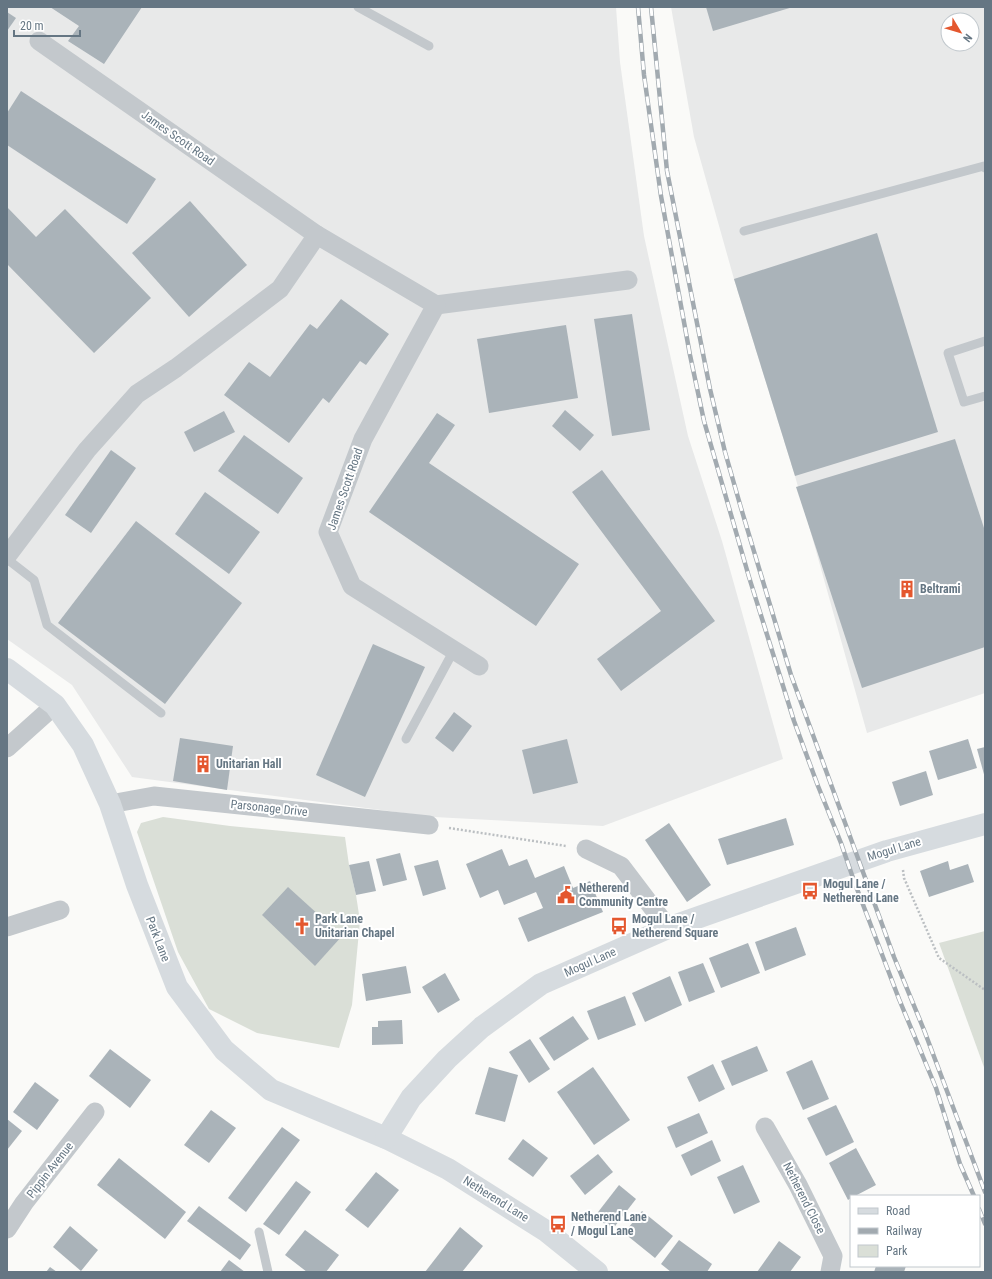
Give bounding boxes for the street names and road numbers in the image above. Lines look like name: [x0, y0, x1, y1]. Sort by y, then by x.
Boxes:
street label: James Scott Road: [139, 108, 217, 168]
street label: James Scott Road: [324, 446, 366, 532]
street label: Parsonage Drive: [230, 797, 309, 819]
street label: Mogul Lane: [866, 834, 923, 864]
street label: Park Lane: [143, 915, 173, 964]
street label: Mogul Lane: [562, 944, 618, 980]
street label: Pippin Avenue: [24, 1139, 76, 1201]
street label: Netherend Close: [780, 1160, 828, 1236]
street label: Netherend Lane: [461, 1173, 532, 1225]

